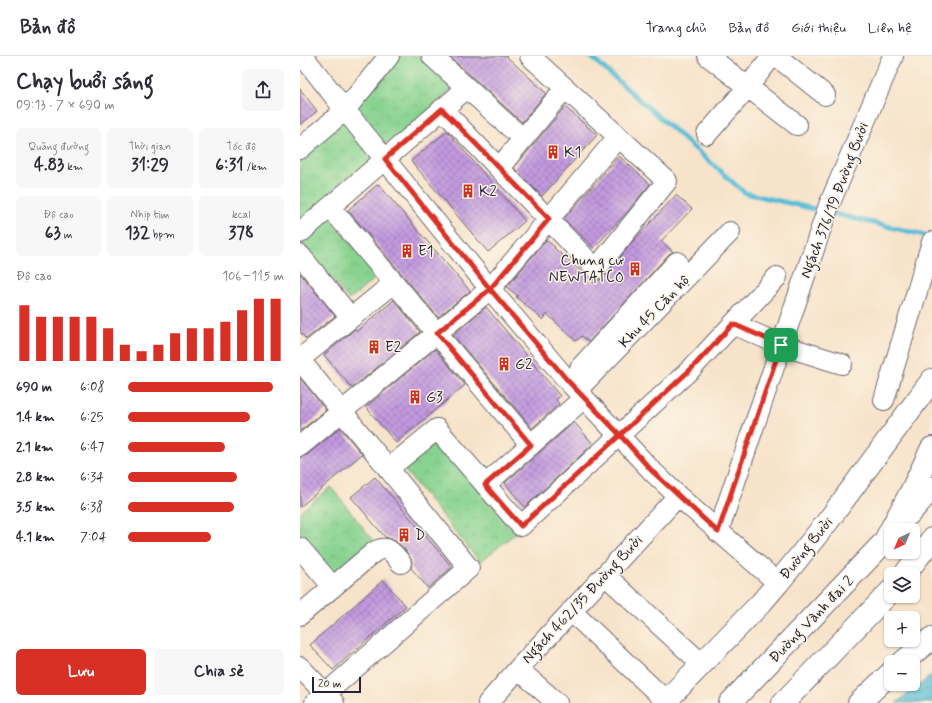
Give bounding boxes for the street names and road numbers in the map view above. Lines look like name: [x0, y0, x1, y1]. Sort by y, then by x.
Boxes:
street label: Ngách 376/19 Đường Bưởi: [796, 120, 875, 282]
street label: Khu 45 Căn hộ: [615, 271, 695, 353]
street label: Đường Bưởi: [775, 513, 839, 585]
street label: Ngách 462/35 Đường Bưởi: [518, 531, 648, 669]
street label: Đường Vành đai 2: [765, 572, 859, 668]

